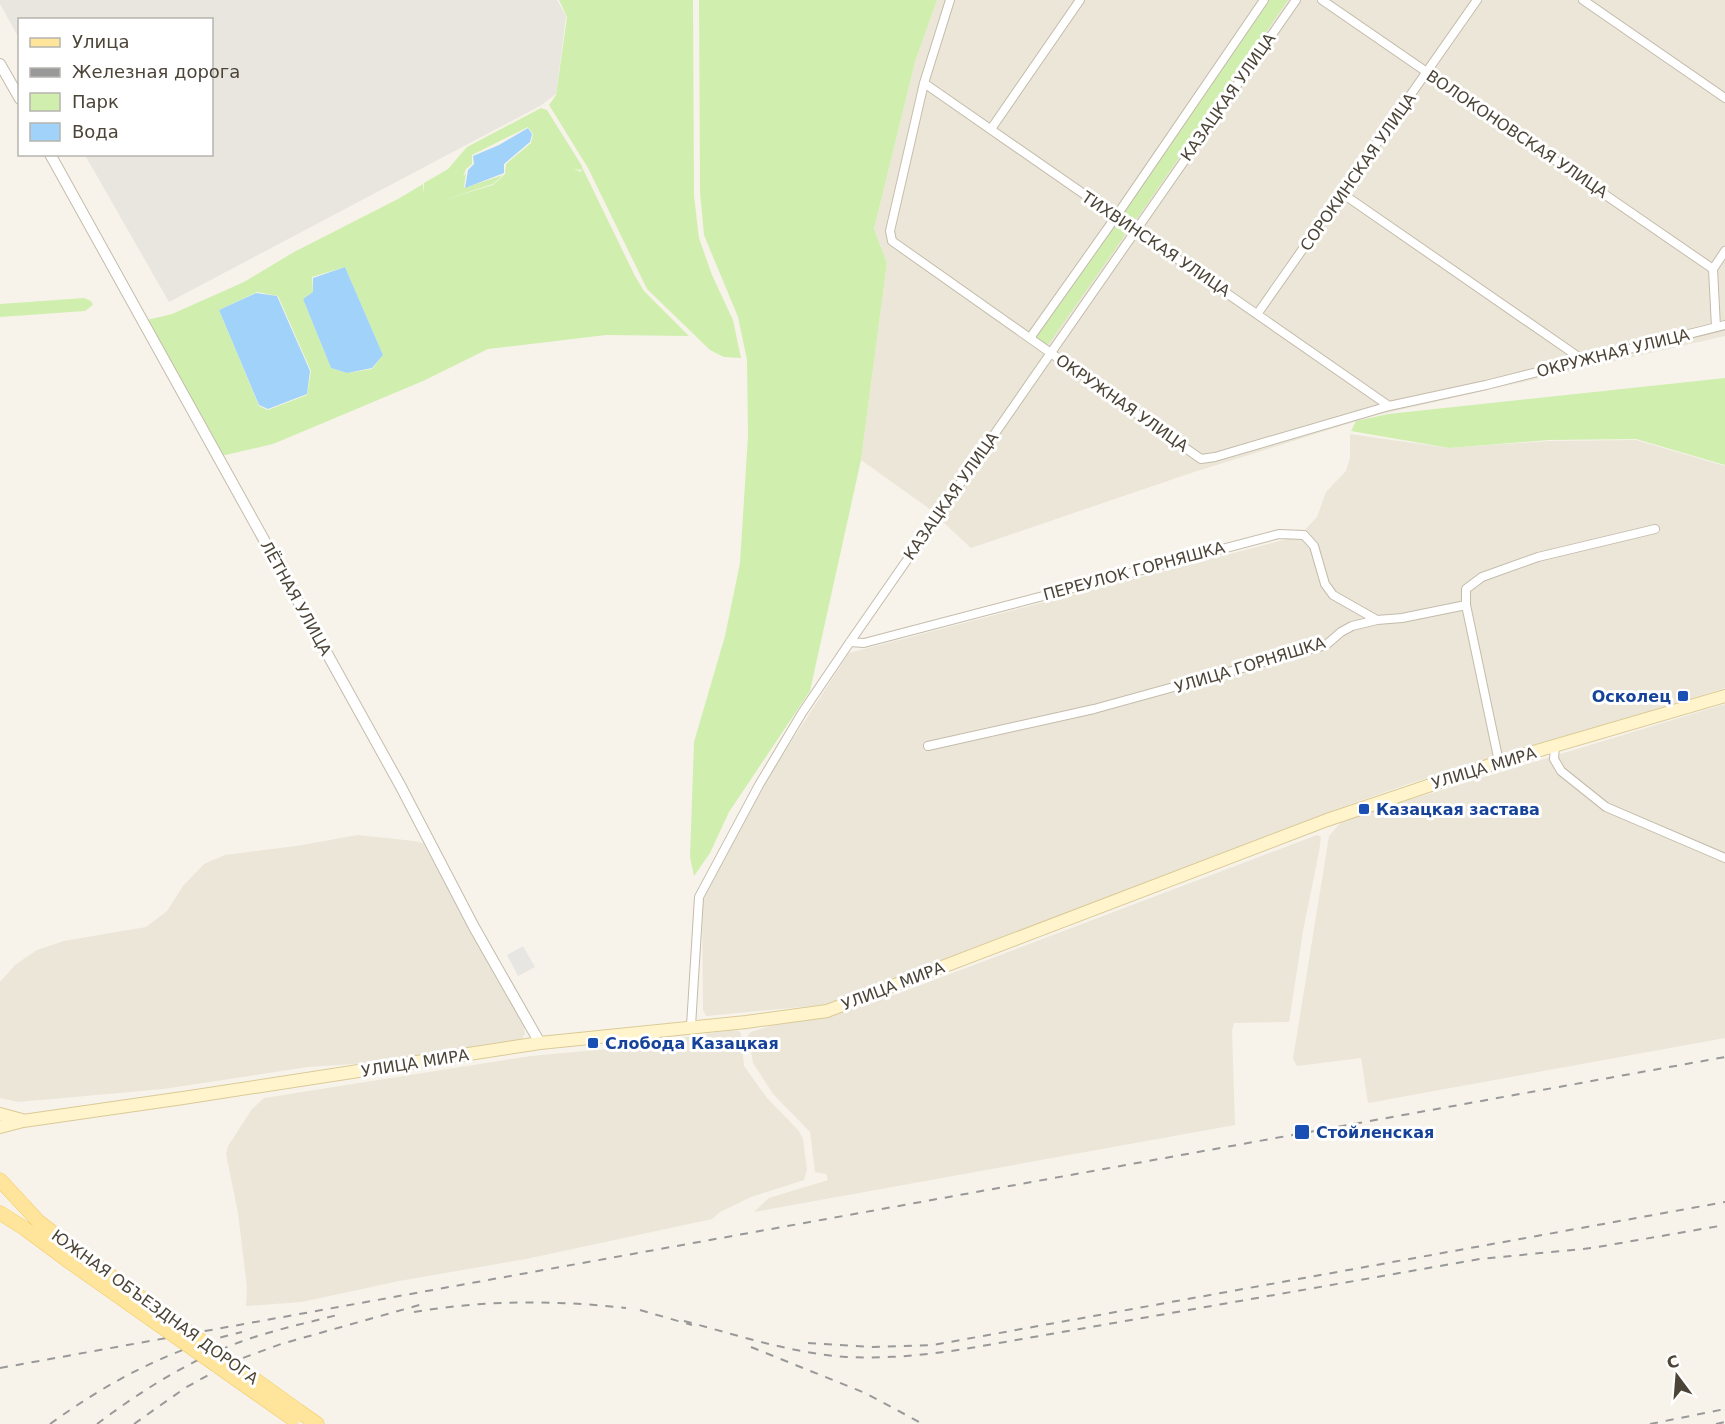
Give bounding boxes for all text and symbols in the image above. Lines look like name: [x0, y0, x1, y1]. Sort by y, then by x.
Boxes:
legend: [18, 18, 213, 156]
street label: КАЗАЦКАЯ УЛИЦА: [1177, 29, 1279, 165]
text: Улица: [72, 31, 129, 52]
text: Железная дорога: [72, 61, 240, 82]
street label: ВОЛОКОНОВСКАЯ УЛИЦА: [1423, 66, 1611, 202]
street label: СОРОКИНСКАЯ УЛИЦА: [1296, 89, 1420, 255]
text: Парк: [72, 91, 119, 112]
text: Вода: [72, 121, 119, 142]
street label: ТИХВИНСКАЯ УЛИЦА: [1078, 187, 1234, 301]
street label: ОКРУЖНАЯ УЛИЦА: [1535, 325, 1691, 381]
street label: ОКРУЖНАЯ УЛИЦА: [1052, 350, 1192, 456]
street label: КАЗАЦКАЯ УЛИЦА: [900, 428, 1002, 564]
street label: ЛЁТНАЯ УЛИЦА: [257, 537, 335, 659]
street label: ПЕРЕУЛОК ГОРНЯШКА: [1041, 538, 1227, 604]
street label: УЛИЦА ГОРНЯШКА: [1172, 633, 1328, 697]
place label: Осколец: [1592, 687, 1671, 706]
marker: Осколец: [1676, 689, 1690, 703]
street label: УЛИЦА МИРА: [1429, 743, 1539, 793]
place label: Казацкая застава: [1376, 800, 1540, 819]
marker: Казацкая застава: [1357, 802, 1371, 816]
street label: УЛИЦА МИРА: [839, 958, 947, 1014]
place label: Слобода Казацкая: [605, 1034, 779, 1053]
marker: Слобода Казацкая: [586, 1036, 600, 1050]
street label: УЛИЦА МИРА: [360, 1045, 470, 1081]
marker: Стойленская: [1293, 1123, 1311, 1141]
place label: Стойленская: [1316, 1123, 1434, 1142]
street label: ЮЖНАЯ ОБЪЕЗДНАЯ ДОРОГА: [48, 1226, 262, 1388]
north arrow: [1647, 1346, 1707, 1406]
text: С: [1665, 1351, 1681, 1373]

